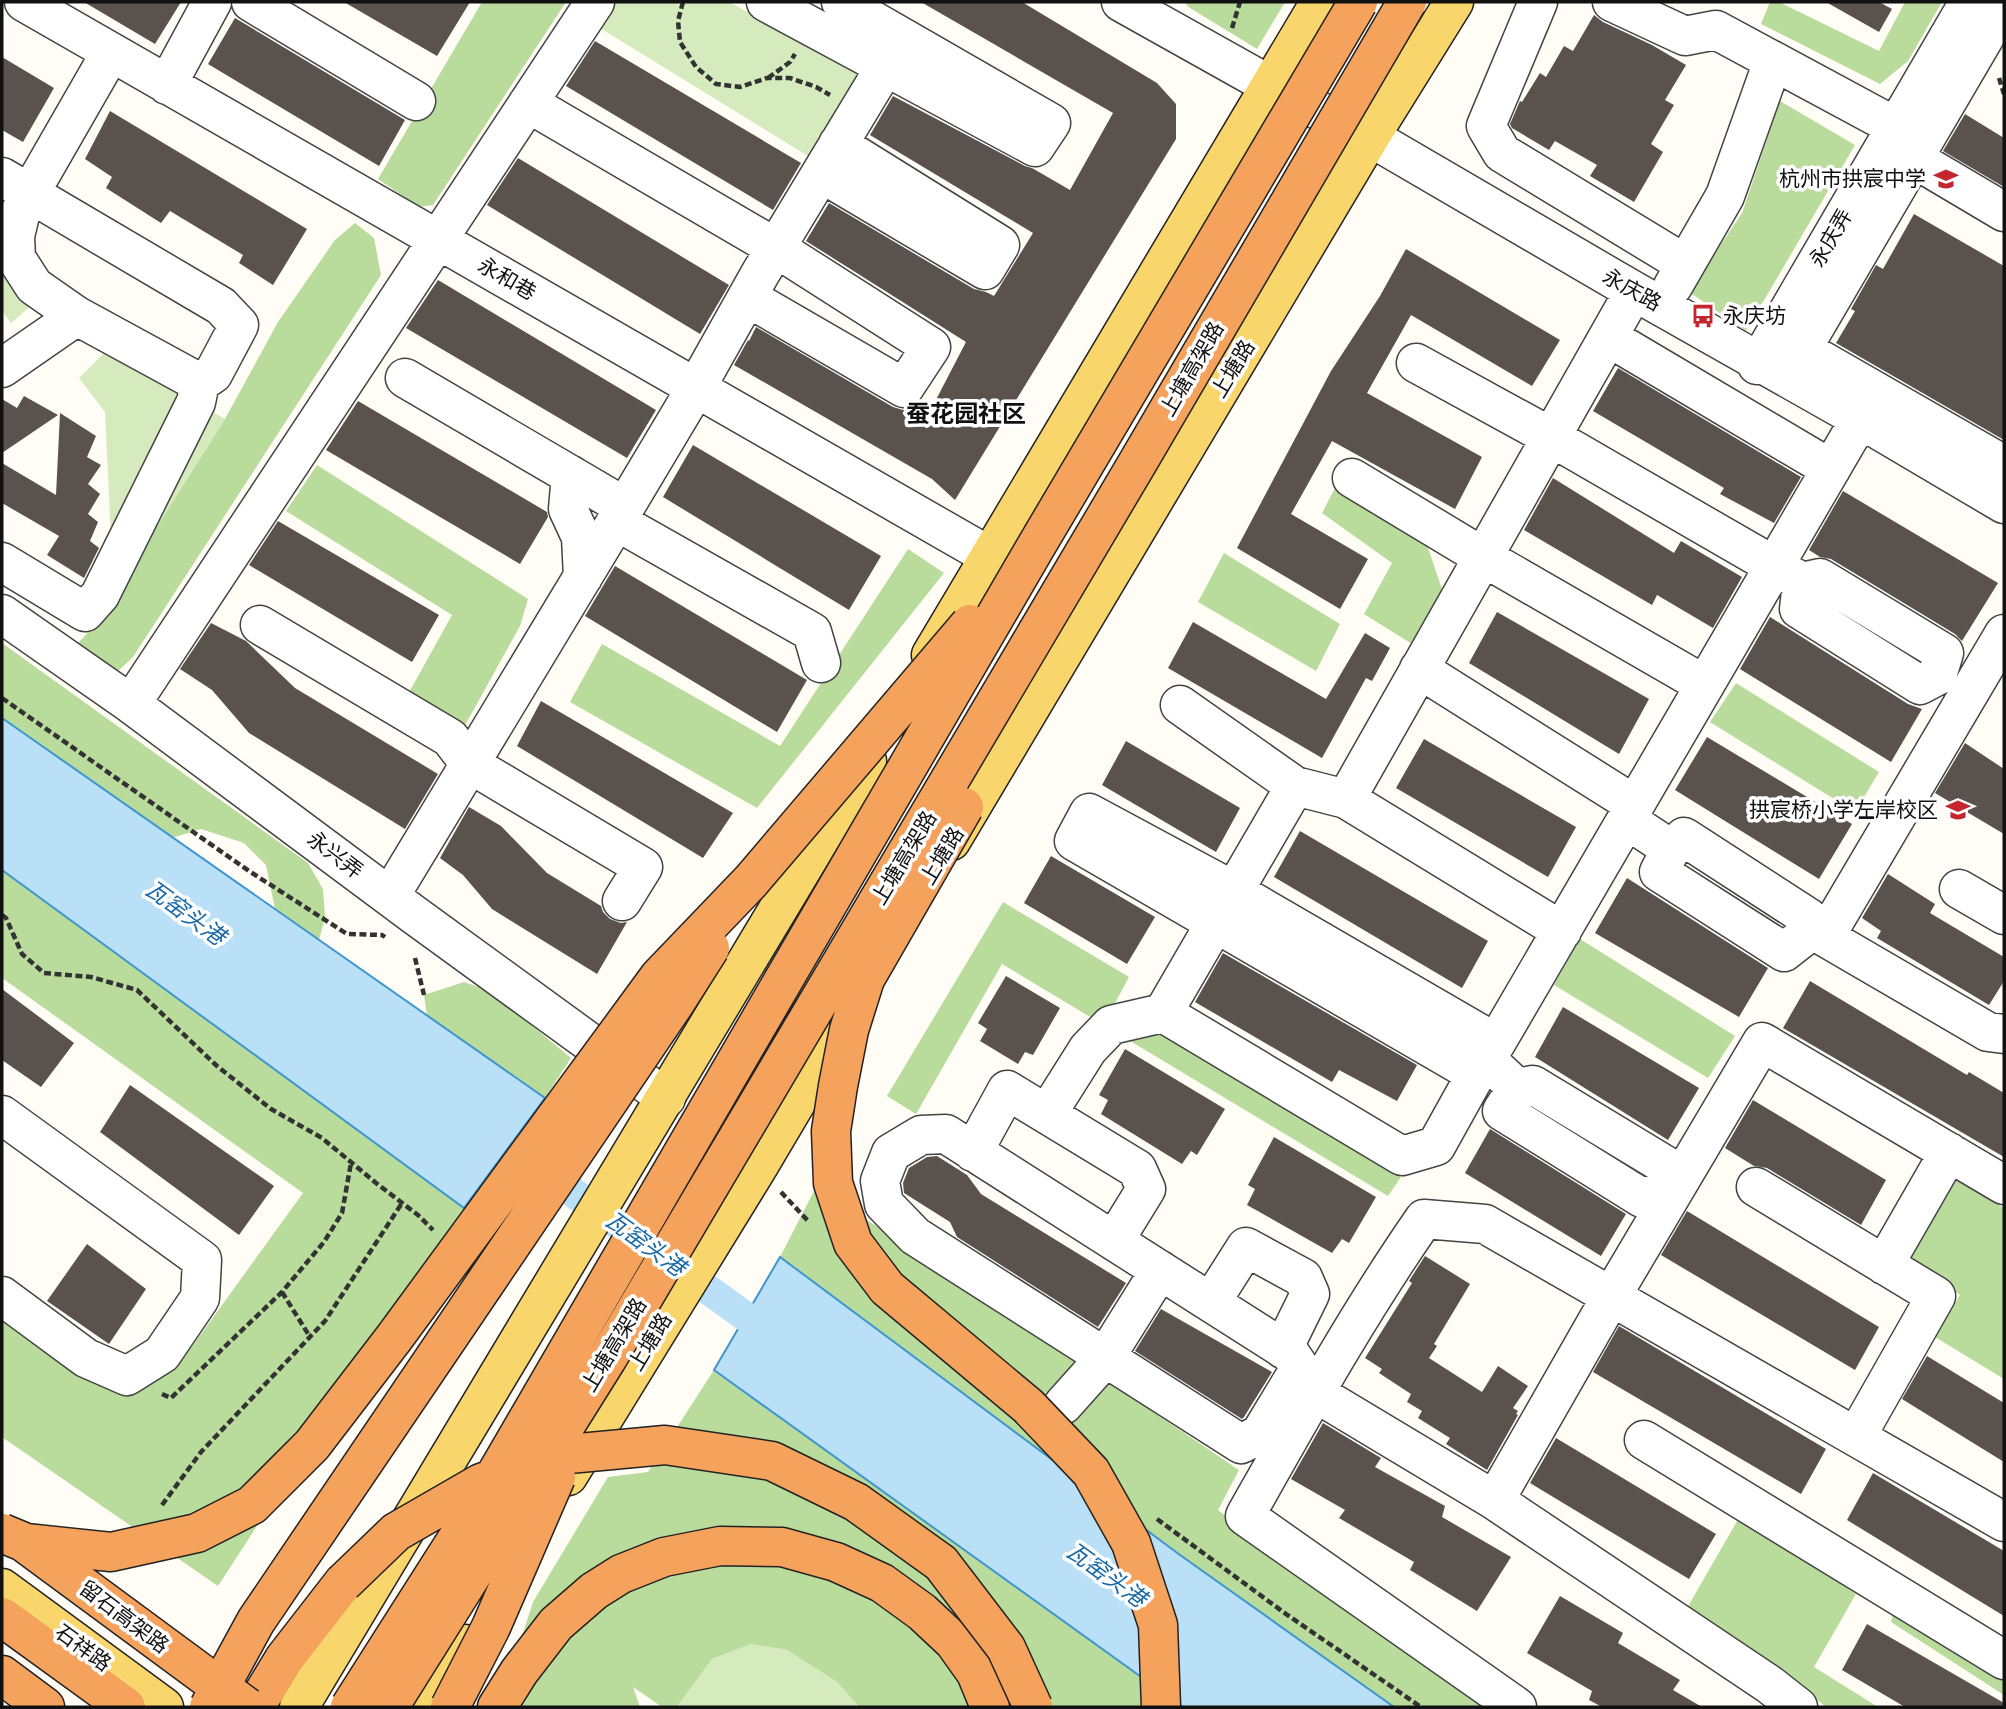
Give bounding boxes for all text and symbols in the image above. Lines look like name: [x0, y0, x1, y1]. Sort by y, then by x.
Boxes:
school or university icon: 杭州市拱宸中学: [1932, 165, 1960, 193]
place label: 杭州市拱宸中学: [1779, 167, 1926, 191]
street label: 永庆弄: [1805, 205, 1857, 271]
street label: 永和巷: [474, 253, 540, 305]
street label: 永庆路: [1599, 264, 1665, 316]
bus stop icon: 永庆坊: [1689, 302, 1717, 330]
place label: 永庆坊: [1723, 304, 1786, 328]
street label: 上塘高架路: [1155, 318, 1229, 420]
street label: 上塘路: [1206, 336, 1260, 402]
district label: 蚕花园社区: [906, 400, 1026, 428]
school or university icon: 拱宸桥小学左岸校区: [1944, 796, 1972, 824]
place label: 拱宸桥小学左岸校区: [1749, 798, 1938, 822]
street label: 上塘高架路: [867, 807, 941, 909]
street label: 上塘路: [915, 823, 969, 889]
street label: 永兴弄: [303, 826, 367, 884]
water label: 瓦窑头港: [140, 875, 233, 953]
water label: 瓦窑头港: [600, 1206, 693, 1284]
street label: 上塘高架路: [577, 1294, 651, 1396]
street label: 上塘路: [623, 1309, 677, 1375]
water label: 瓦窑头港: [1061, 1537, 1154, 1615]
street label: 留石高架路: [75, 1576, 173, 1658]
street label: 石祥路: [50, 1620, 116, 1676]

